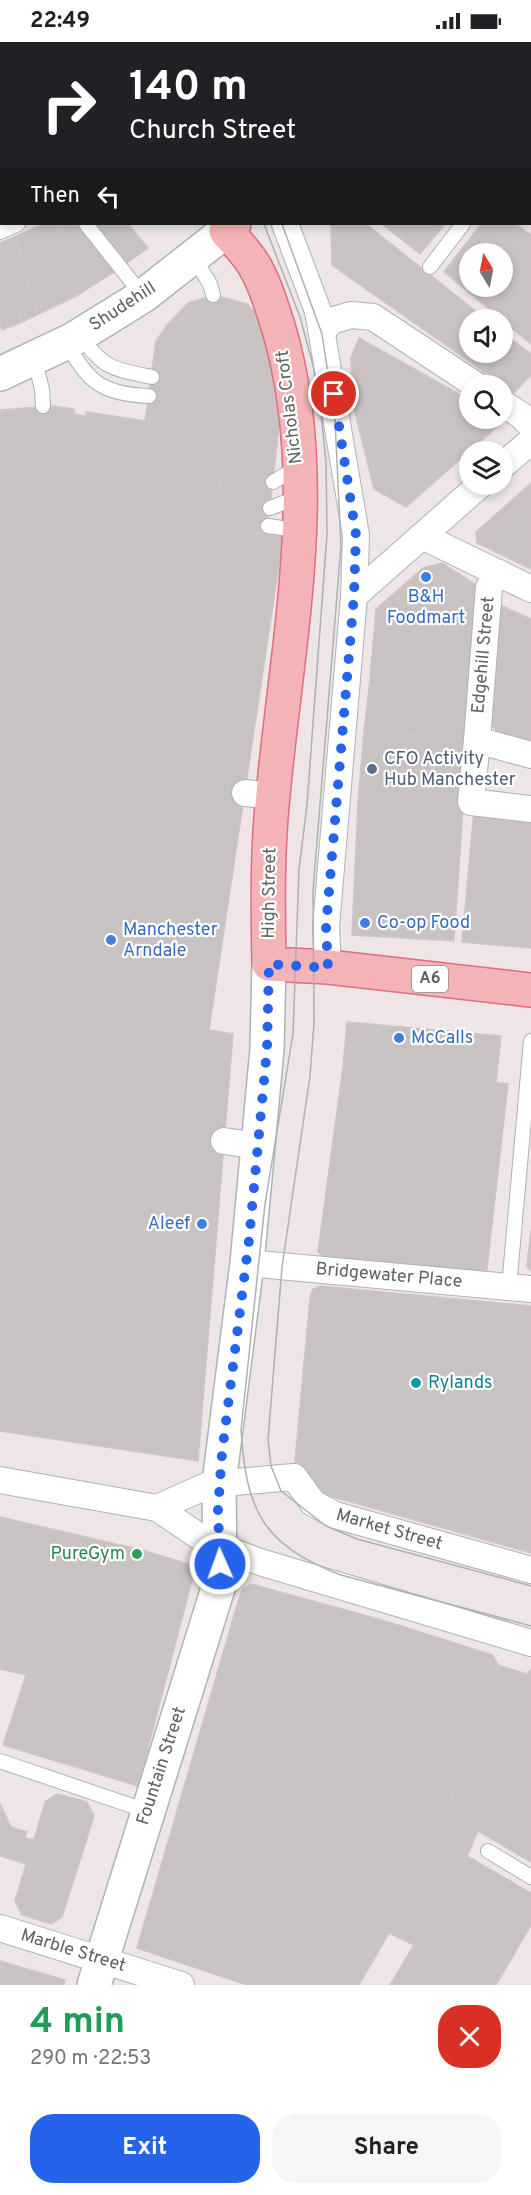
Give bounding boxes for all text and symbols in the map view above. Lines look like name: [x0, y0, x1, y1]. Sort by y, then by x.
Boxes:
text: 22:49: [30, 8, 90, 35]
text: 140 m: [129, 62, 248, 115]
icon: right: [30, 66, 108, 144]
text: Church Street: [129, 114, 296, 148]
icon: left: [92, 180, 125, 213]
text: Then: [30, 183, 80, 210]
north arrow: [459, 243, 513, 297]
map controls: [459, 243, 513, 495]
street label: Shudehill: [85, 277, 161, 337]
button: sound: [459, 309, 513, 363]
street label: Nicholas Croft: [272, 349, 308, 465]
pin: [308, 368, 359, 419]
button: search: [459, 375, 513, 429]
icon: arrive: [317, 377, 350, 410]
button: layers: [459, 441, 513, 495]
marker: B&H Foodmart: [419, 570, 433, 584]
place label: B&H Foodmart: [387, 586, 465, 630]
street label: Edgehill Street: [467, 595, 501, 715]
place label: CFO Activity Hub Manchester: [384, 748, 516, 792]
marker: CFO Activity Hub Manchester: [365, 762, 379, 776]
street label: High Street: [258, 847, 282, 939]
place label: Co-op Food: [377, 912, 470, 935]
marker: Co-op Food: [358, 916, 372, 930]
place label: Manchester Arndale: [123, 919, 218, 963]
marker: Manchester Arndale: [104, 933, 118, 947]
road number: A6: [412, 966, 448, 992]
place label: McCalls: [411, 1027, 473, 1050]
marker: McCalls: [392, 1031, 406, 1045]
place label: Aleef: [148, 1213, 190, 1236]
marker: Aleef: [195, 1217, 209, 1231]
street label: Bridgewater Place: [315, 1258, 463, 1294]
place label: Rylands: [428, 1372, 493, 1395]
marker: Rylands: [409, 1376, 423, 1390]
street label: Market Street: [333, 1504, 445, 1556]
position arrow: [188, 1532, 252, 1596]
place label: PureGym: [51, 1543, 125, 1566]
marker: PureGym: [130, 1547, 144, 1561]
street label: Fountain Street: [132, 1704, 192, 1828]
street label: Marble Street: [18, 1924, 128, 1978]
text: 4 min: [30, 2000, 125, 2046]
button: close: [438, 2005, 501, 2068]
text: 290 m · 22:53: [30, 2046, 151, 2072]
button: Exit: [30, 2114, 260, 2183]
button: Share: [272, 2114, 501, 2183]

